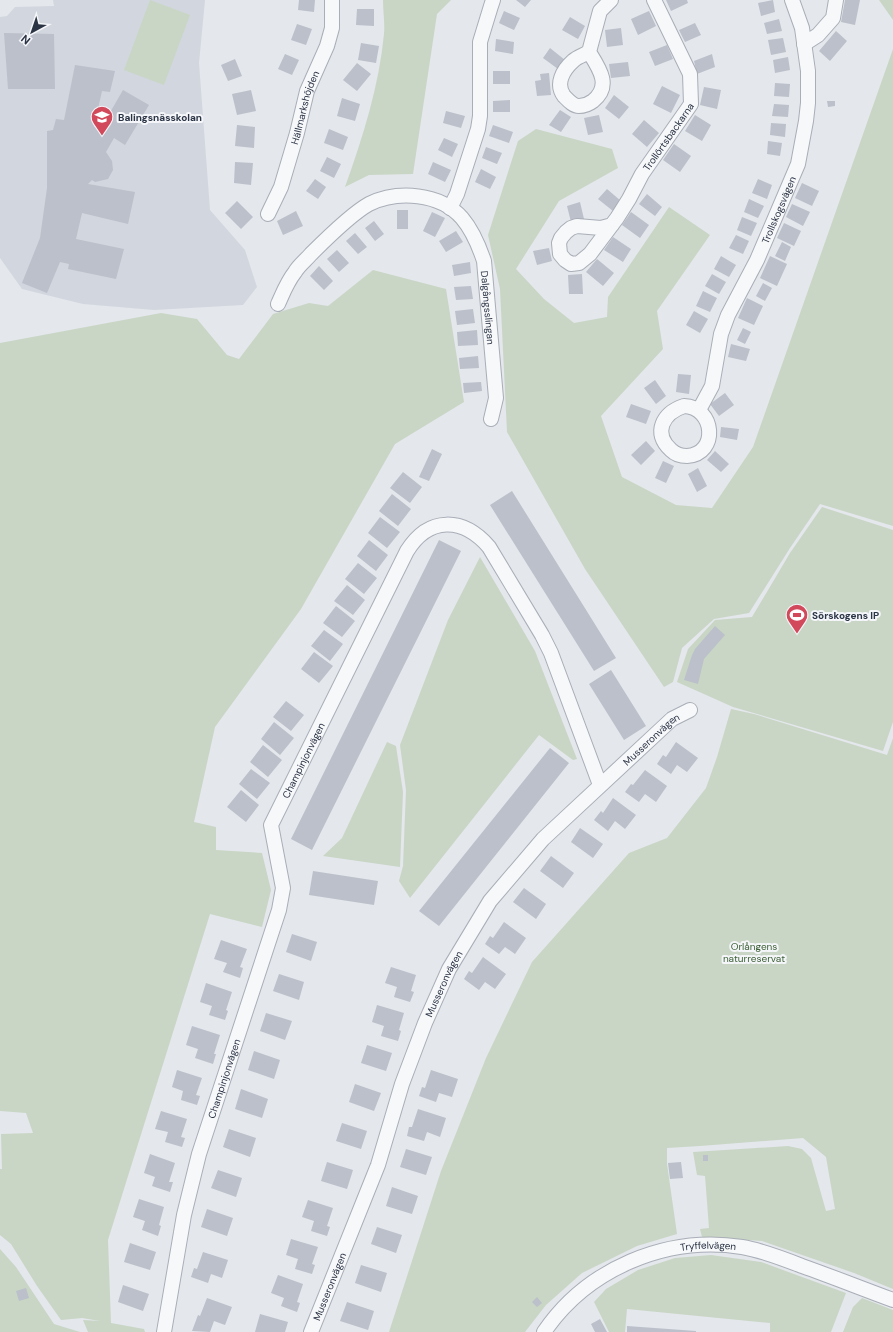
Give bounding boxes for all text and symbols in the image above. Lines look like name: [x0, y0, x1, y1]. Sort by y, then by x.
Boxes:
north arrow: [12, 12, 52, 52]
text: N: [18, 32, 33, 48]
street label: Hällmarkshöjden: [287, 68, 322, 146]
street label: Trollörtsbackarna: [640, 100, 697, 173]
school or university icon: Balingsnässkolan: [89, 104, 115, 137]
place label: Balingsnässkolan: [118, 111, 202, 124]
street label: Trollskogsvägen: [758, 174, 799, 246]
street label: Dalgångsslingan: [478, 270, 498, 346]
sports icon: Sörskogens IP: [784, 602, 810, 635]
place label: Sörskogens IP: [812, 609, 879, 622]
street label: Musseronvägen: [620, 710, 682, 768]
street label: Champinjonvägen: [279, 720, 327, 800]
park label: Orlångens naturreservat: [723, 940, 785, 965]
street label: Musseronvägen: [422, 948, 465, 1019]
street label: Champinjonvägen: [205, 1037, 243, 1120]
street label: Tryffelvägen: [679, 1238, 737, 1253]
street label: Musseronvägen: [310, 1250, 349, 1323]

